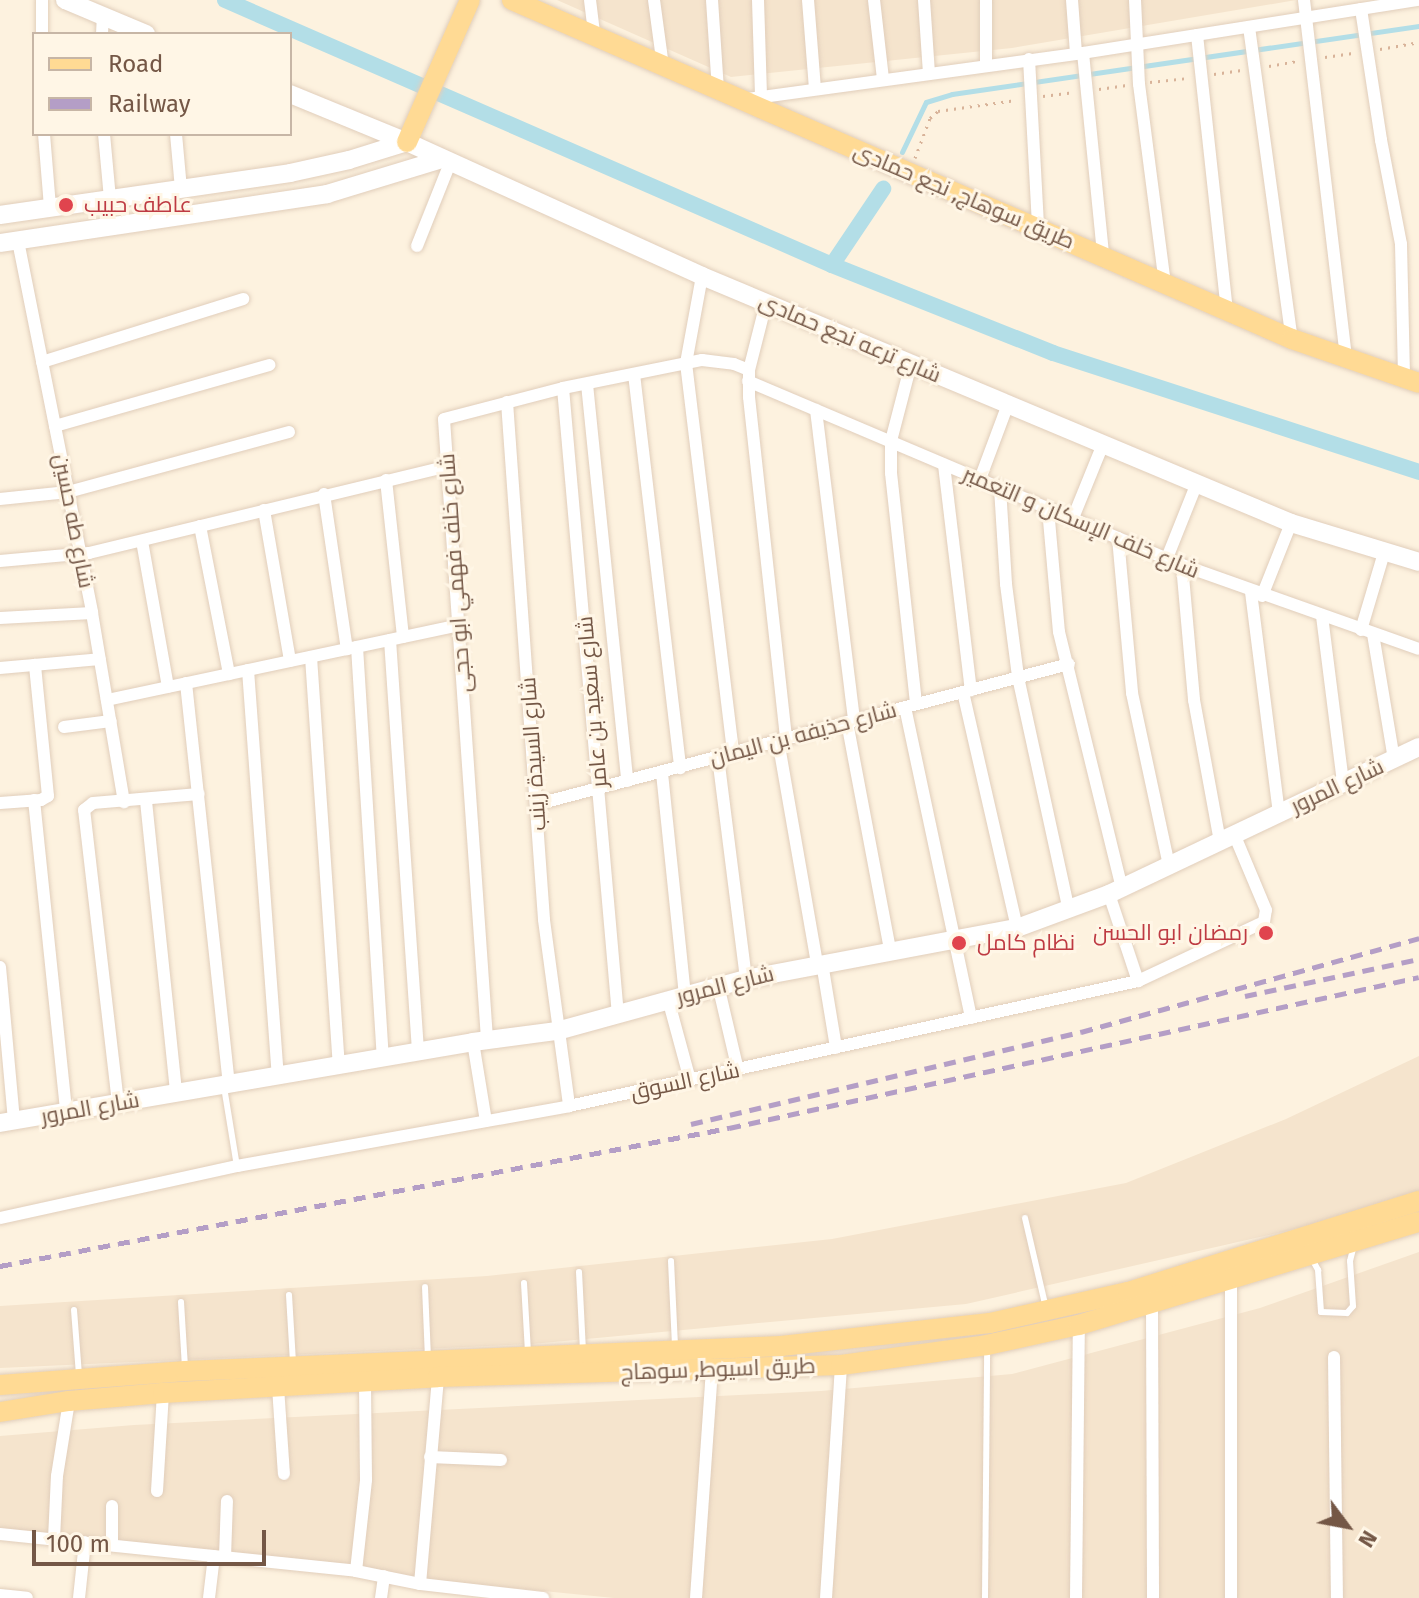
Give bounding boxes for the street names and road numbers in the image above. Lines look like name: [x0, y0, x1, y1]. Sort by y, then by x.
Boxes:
street label: طريق سوهاج, نجع حمادى: [849, 137, 1079, 255]
street label: شارع ترعه نجع حمادى: [755, 288, 945, 388]
street label: شارع طه حسين: [48, 452, 100, 590]
street label: شارع خلف فهمي ابو حجى: [433, 453, 477, 693]
street label: شارع خلف الإسكان و التعمير: [959, 460, 1203, 584]
street label: شارع سعيد بن عامر: [571, 615, 613, 789]
street label: شارع السيدة زينب: [514, 676, 552, 832]
street label: شارع حذيفه بن اليمان: [707, 696, 899, 772]
street label: شارع المرور: [1286, 753, 1388, 819]
street label: شارع المرور: [673, 960, 777, 1010]
street label: شارع السوق: [628, 1057, 742, 1105]
street label: شارع المرور: [39, 1086, 141, 1130]
street label: طريق اسيوط, سوهاج: [620, 1352, 816, 1386]

